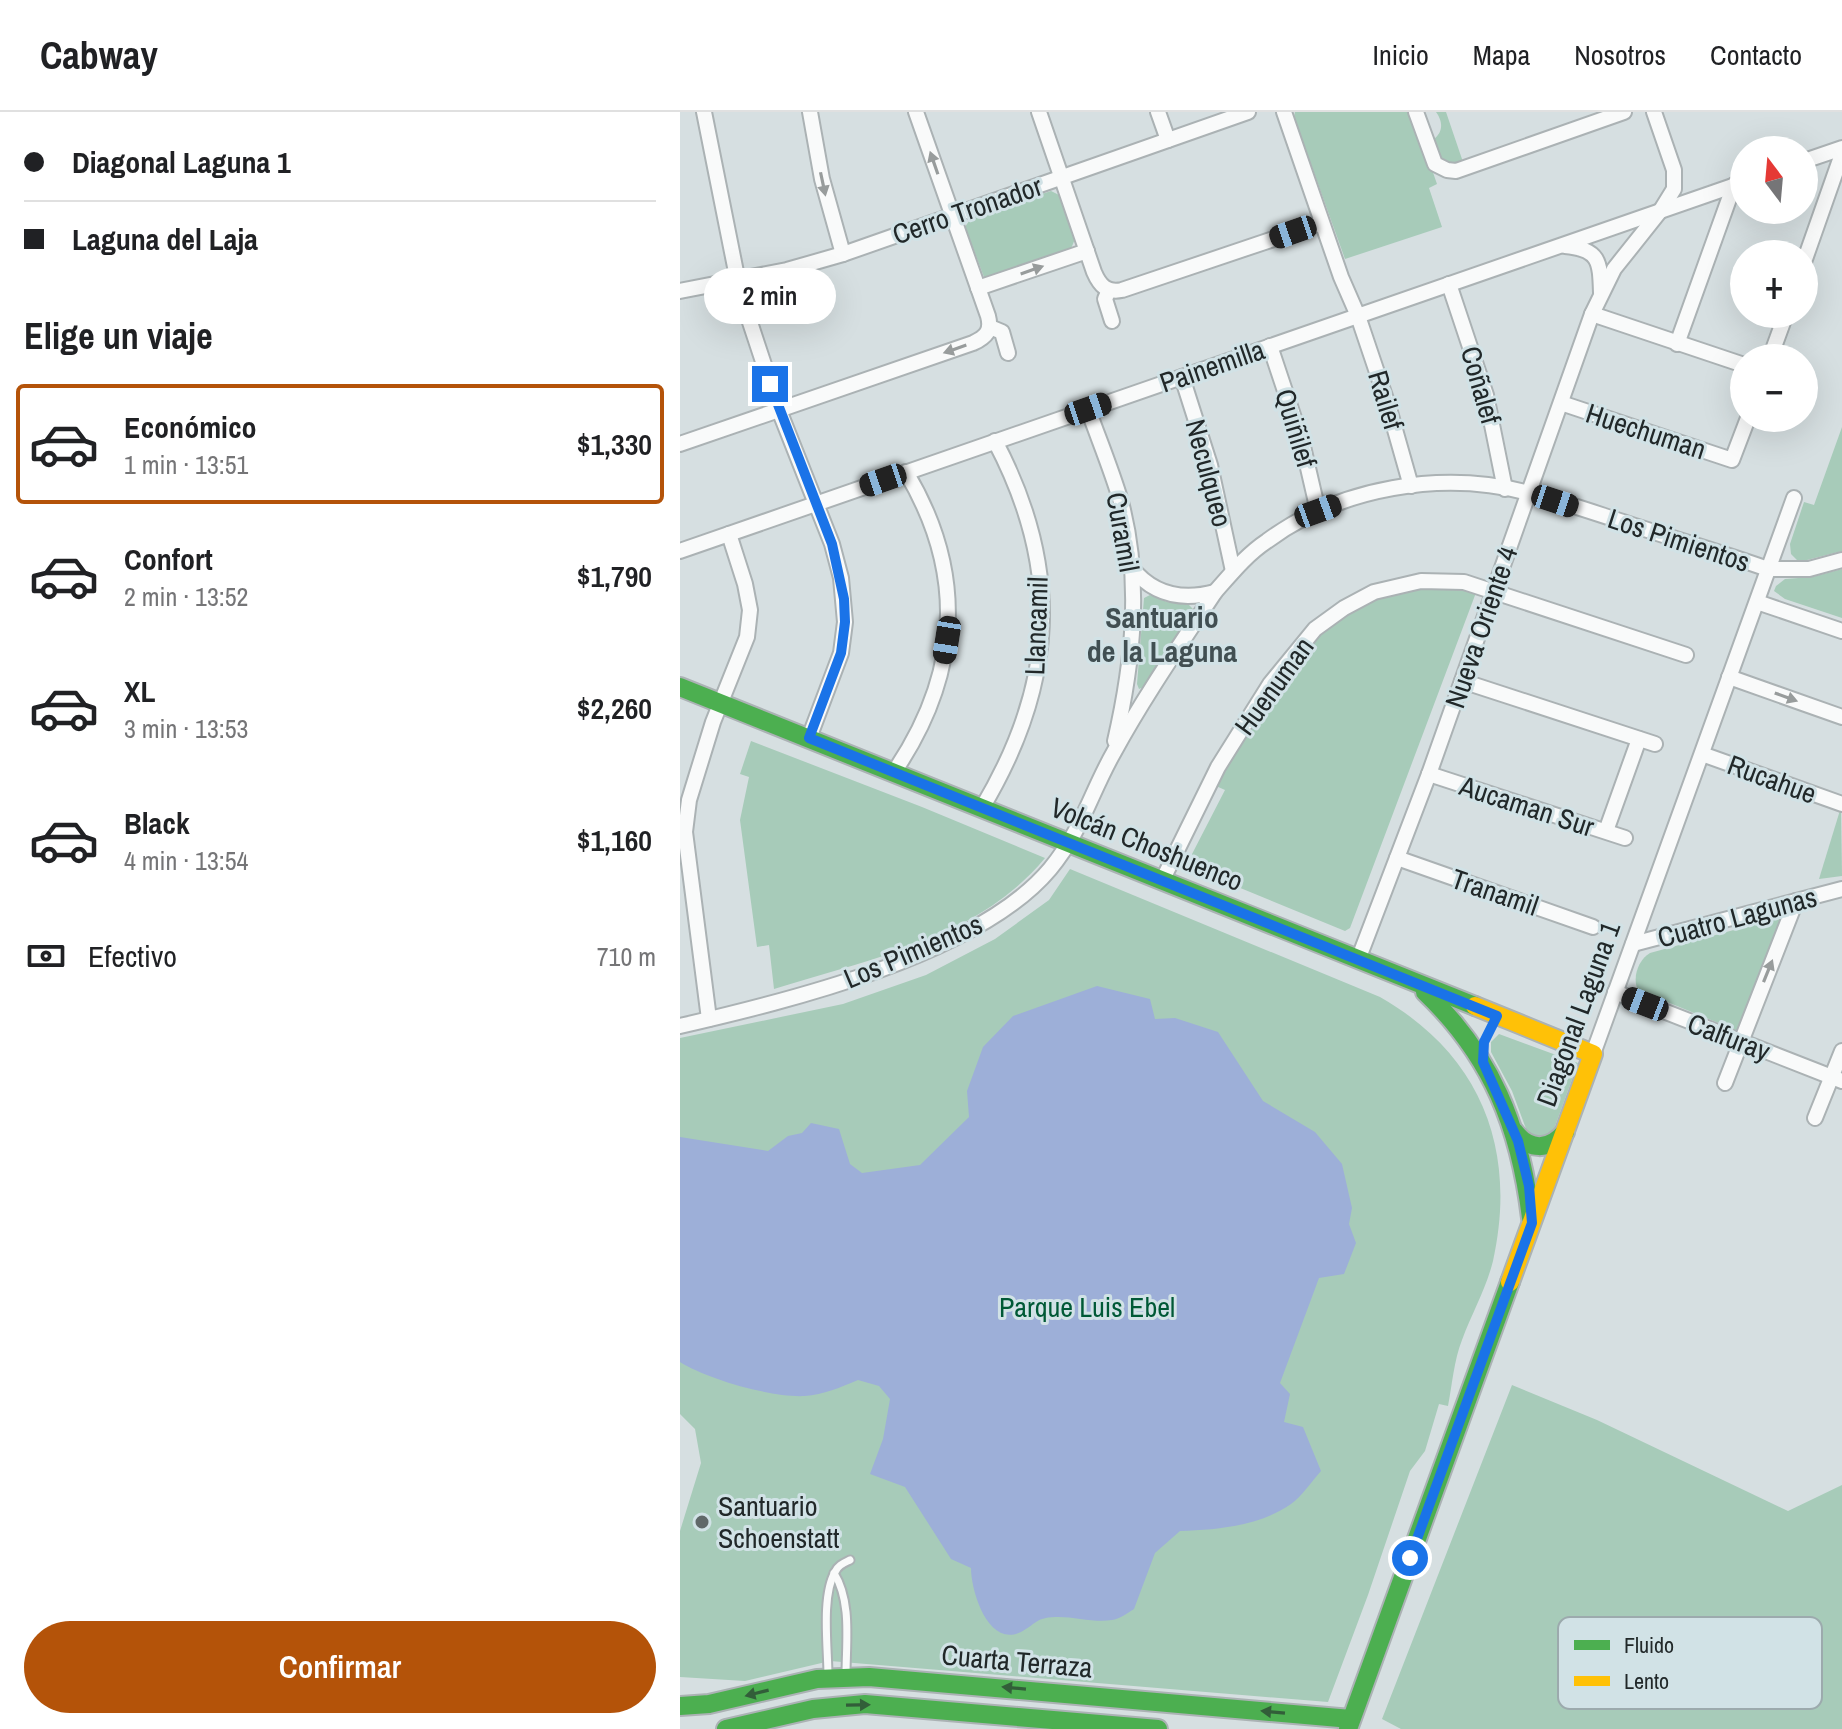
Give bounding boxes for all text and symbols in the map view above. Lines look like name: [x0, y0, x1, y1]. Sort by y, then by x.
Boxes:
text: Cabway: [40, 30, 158, 81]
text: Inicio: [1373, 36, 1429, 74]
text: Mapa: [1473, 36, 1530, 74]
text: Nosotros: [1574, 36, 1666, 74]
text: Contacto: [1710, 36, 1802, 74]
north arrow: [1730, 136, 1818, 224]
map controls: [1730, 136, 1818, 432]
text: Diagonal Laguna 1: [72, 142, 291, 182]
one-way arrow: [928, 151, 940, 175]
street label: Cerro Tronador: [887, 167, 1047, 253]
one-way arrow: [817, 171, 830, 196]
car: [1266, 213, 1320, 251]
text: Laguna del Laja: [72, 219, 258, 259]
button: +: [1730, 240, 1818, 328]
one-way arrow: [1021, 263, 1045, 275]
callout: 2 min: [704, 268, 836, 324]
text: 2 min: [743, 278, 797, 313]
text: Elige un viaje: [24, 312, 213, 360]
street label: Painemilla: [1155, 330, 1270, 402]
street label: Coñalef: [1452, 342, 1510, 429]
one-way arrow: [943, 344, 967, 356]
button: −: [1730, 344, 1818, 432]
route end: [752, 366, 788, 402]
street label: Railef: [1359, 366, 1413, 435]
street label: Quiñilef: [1266, 384, 1326, 473]
car: [1061, 390, 1115, 428]
street label: Huechuman: [1581, 394, 1711, 468]
text: Económico: [124, 407, 257, 447]
icon: car: [28, 408, 100, 480]
street label: Neculqueo: [1176, 415, 1242, 531]
text: $1,330: [577, 424, 652, 464]
text: 1 min · 13:51: [124, 447, 248, 482]
car: [856, 461, 910, 499]
car: [1528, 482, 1582, 520]
street label: Curamil: [1097, 489, 1149, 575]
car: [1291, 492, 1345, 530]
street label: Los Pimientos: [1603, 499, 1755, 581]
text: Confort: [124, 539, 213, 579]
icon: car: [28, 540, 100, 612]
street label: Nueva Oriente 4: [1436, 541, 1526, 713]
text: $1,790: [577, 556, 652, 596]
street label: Llancamil: [1015, 576, 1057, 676]
text: 2 min · 13:52: [124, 579, 248, 614]
district label: Santuario de la Laguna: [1087, 597, 1238, 671]
car: [931, 614, 963, 666]
street label: Huenuman: [1226, 629, 1322, 743]
text: XL: [124, 671, 155, 711]
icon: car: [28, 672, 100, 744]
text: $2,260: [577, 688, 652, 728]
one-way arrow: [1774, 691, 1798, 704]
text: 3 min · 13:53: [124, 711, 248, 746]
street label: Rucahue: [1722, 745, 1822, 813]
street label: Aucaman Sur: [1454, 766, 1599, 846]
street label: Volcán Choshuenco: [1045, 788, 1249, 900]
text: Black: [124, 803, 190, 843]
icon: car: [28, 804, 100, 876]
text: $1,160: [577, 820, 652, 860]
text: 4 min · 13:54: [124, 843, 248, 878]
street label: Tranamil: [1446, 859, 1544, 925]
street label: Cuatro Lagunas: [1653, 878, 1821, 956]
street label: Los Pimientos: [838, 905, 988, 997]
street label: Diagonal Laguna 1: [1527, 916, 1629, 1112]
icon: cash: [24, 934, 68, 978]
text: Efectivo: [88, 936, 177, 976]
text: 710 m: [597, 939, 656, 974]
one-way arrow: [1762, 959, 1775, 983]
car: [1618, 984, 1672, 1024]
street label: Calfuray: [1682, 1004, 1776, 1070]
park label: Parque Luis Ebel: [999, 1288, 1175, 1326]
place label: Santuario Schoenstatt: [718, 1487, 839, 1557]
marker: Santuario Schoenstatt: [693, 1513, 711, 1531]
route start: [1392, 1540, 1428, 1576]
legend: [1558, 1617, 1822, 1709]
button: Confirmar: [24, 1621, 656, 1713]
text: Fluido: [1624, 1630, 1674, 1660]
street label: Cuarta Terraza: [940, 1635, 1094, 1687]
text: Lento: [1624, 1666, 1669, 1696]
one-way arrow: [1001, 1682, 1026, 1695]
one-way arrow: [744, 1687, 769, 1699]
one-way arrow: [846, 1699, 871, 1711]
one-way arrow: [1260, 1705, 1285, 1718]

